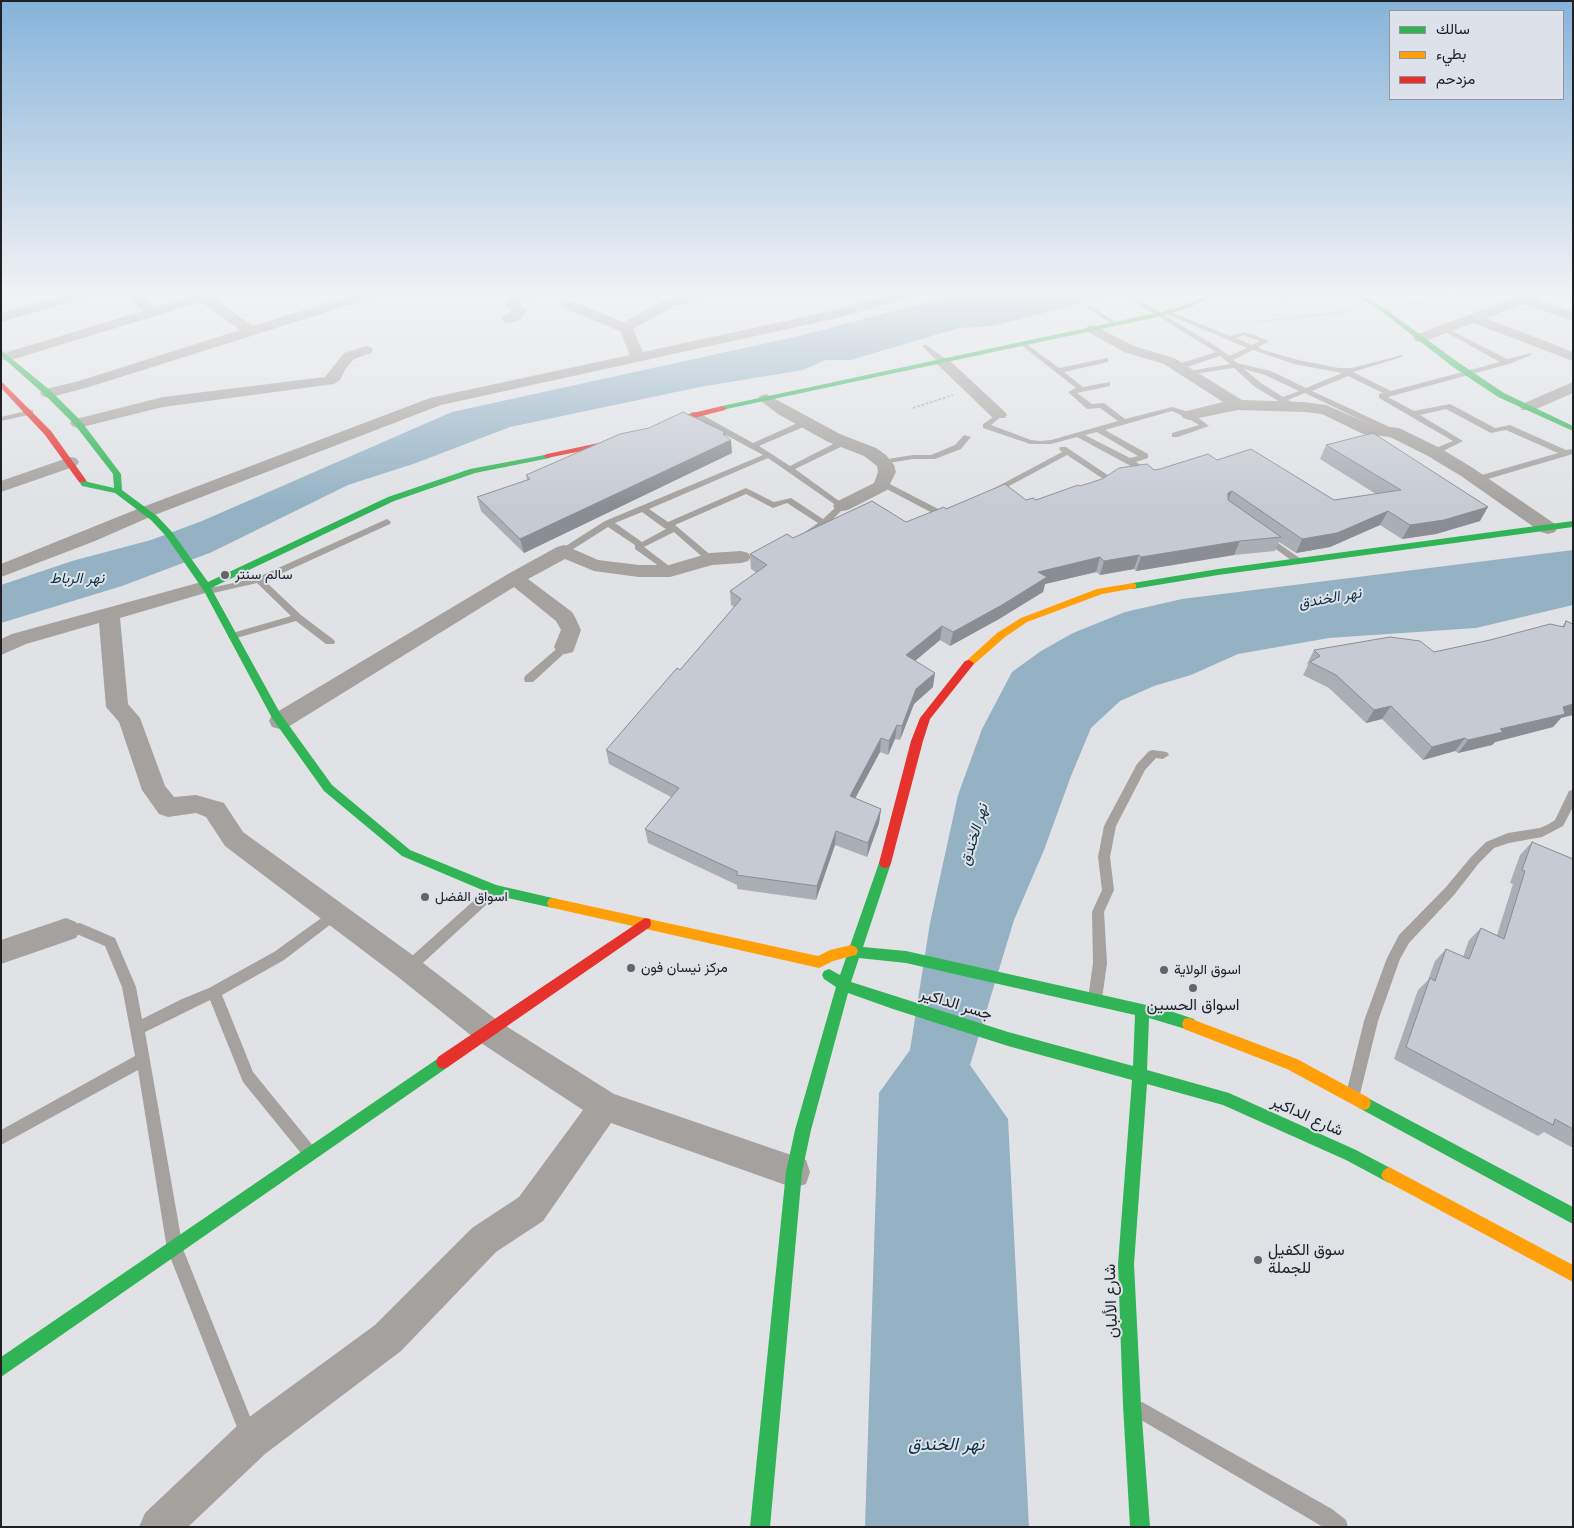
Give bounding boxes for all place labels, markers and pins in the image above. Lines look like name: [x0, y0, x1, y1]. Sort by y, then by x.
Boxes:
place label: سالم سنتر: [235, 567, 293, 583]
marker: سالم سنتر: [219, 569, 231, 581]
place label: اسواق الفضل: [435, 889, 508, 905]
marker: اسواق الفضل: [419, 891, 431, 903]
place label: مركز نيسان فون: [641, 960, 728, 976]
marker: مركز نيسان فون: [625, 962, 637, 974]
place label: اسوق الولاية: [1174, 962, 1241, 978]
marker: اسوق الولاية: [1158, 964, 1170, 976]
marker: اسواق الحسين: [1187, 982, 1199, 994]
place label: اسواق الحسين: [1146, 996, 1240, 1016]
place label: سوق الكفيل للجملة: [1268, 1241, 1345, 1279]
marker: سوق الكفيل للجملة: [1252, 1254, 1264, 1266]

